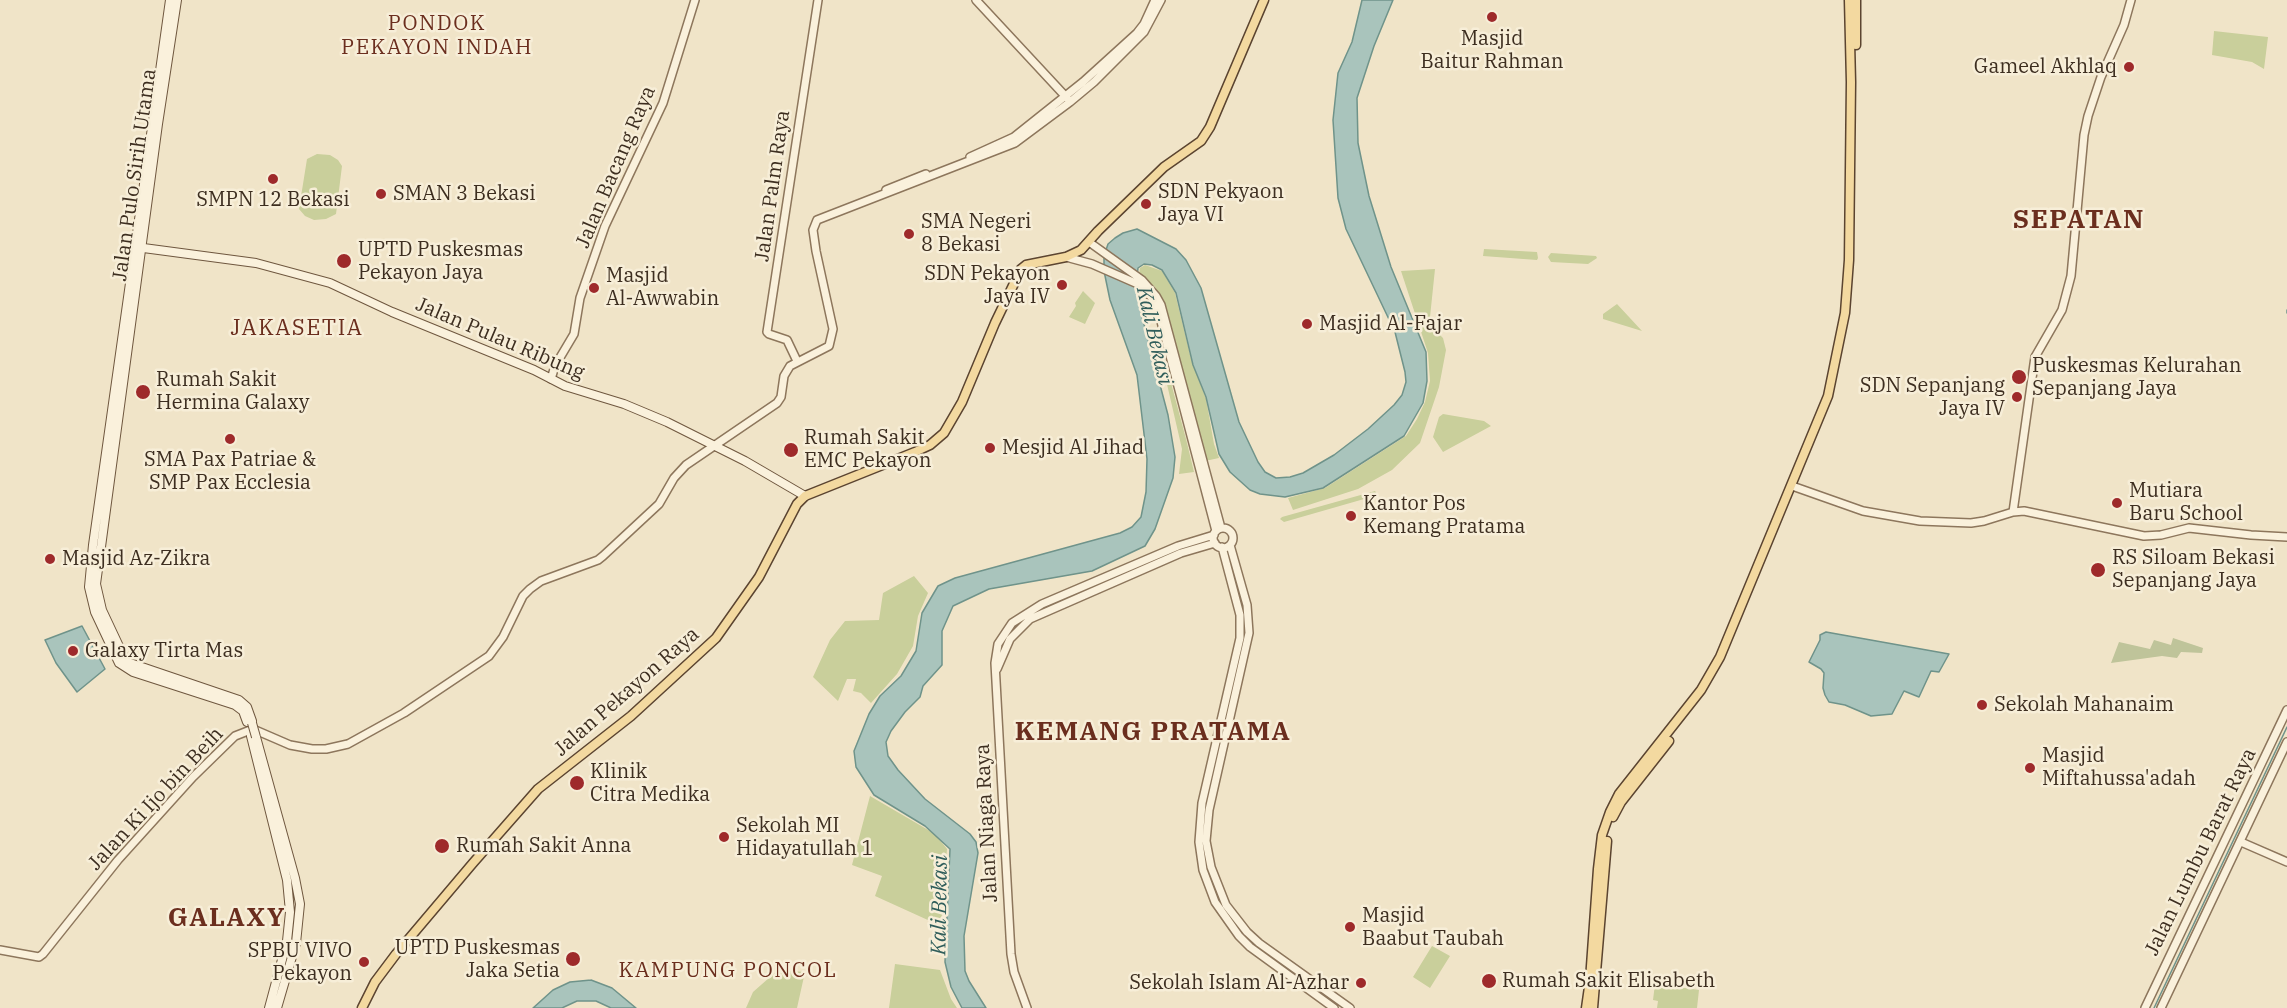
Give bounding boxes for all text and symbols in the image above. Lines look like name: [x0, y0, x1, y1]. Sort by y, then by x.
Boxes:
marker: Masjid Baitur Rahman: [1485, 10, 1499, 24]
district label: PONDOK PEKAYON INDAH: [341, 11, 533, 61]
place label: Masjid Baitur Rahman: [1420, 27, 1564, 74]
place label: Gameel Akhlaq: [1974, 55, 2117, 79]
marker: Gameel Akhlaq: [2122, 60, 2136, 74]
street label: Jalan Pulo Sirih Utama: [108, 67, 162, 283]
street label: Jalan Bacang Raya: [571, 82, 661, 252]
street label: Jalan Palm Raya: [750, 109, 796, 263]
marker: SMPN 12 Bekasi: [266, 172, 280, 186]
place label: SDN Pekyaon Jaya VI: [1158, 180, 1284, 227]
place label: SMAN 3 Bekasi: [393, 182, 536, 206]
marker: SMAN 3 Bekasi: [374, 187, 388, 201]
place label: SMPN 12 Bekasi: [196, 188, 350, 212]
marker: SDN Pekyaon Jaya VI: [1139, 197, 1153, 211]
district label: SEPATAN: [2013, 204, 2145, 236]
place label: SMA Negeri 8 Bekasi: [921, 210, 1031, 257]
marker: SMA Negeri 8 Bekasi: [902, 227, 916, 241]
place label: UPTD Puskesmas Pekayon Jaya: [358, 238, 523, 285]
marker: UPTD Puskesmas Pekayon Jaya: [335, 252, 353, 270]
place label: SDN Pekayon Jaya IV: [924, 262, 1050, 309]
place label: Masjid Al-Awwabin: [606, 264, 719, 311]
marker: SDN Pekayon Jaya IV: [1055, 278, 1069, 292]
marker: Masjid Al-Awwabin: [587, 281, 601, 295]
water label: Kali Bekasi: [1130, 284, 1178, 388]
street label: Jalan Pulau Ribung: [412, 293, 588, 385]
place label: Masjid Al-Fajar: [1319, 312, 1462, 336]
district label: JAKASETIA: [231, 316, 363, 342]
marker: Masjid Al-Fajar: [1300, 317, 1314, 331]
place label: Puskesmas Kelurahan Sepanjang Jaya: [2032, 354, 2242, 401]
place label: Rumah Sakit Hermina Galaxy: [156, 368, 309, 415]
marker: Puskesmas Kelurahan Sepanjang Jaya: [2010, 368, 2028, 386]
place label: SDN Sepanjang Jaya IV: [1860, 374, 2005, 421]
marker: Rumah Sakit Hermina Galaxy: [134, 383, 152, 401]
marker: SDN Sepanjang Jaya IV: [2010, 390, 2024, 404]
place label: Rumah Sakit EMC Pekayon: [804, 426, 932, 473]
marker: SMA Pax Patriae & SMP Pax Ecclesia: [223, 432, 237, 446]
place label: Mesjid Al Jihad: [1002, 436, 1144, 460]
marker: Rumah Sakit EMC Pekayon: [782, 441, 800, 459]
marker: Mesjid Al Jihad: [983, 441, 997, 455]
place label: SMA Pax Patriae & SMP Pax Ecclesia: [144, 448, 316, 495]
place label: Mutiara Baru School: [2129, 479, 2243, 526]
place label: Kantor Pos Kemang Pratama: [1363, 492, 1525, 539]
marker: Mutiara Baru School: [2110, 496, 2124, 510]
marker: Kantor Pos Kemang Pratama: [1344, 509, 1358, 523]
place label: RS Siloam Bekasi Sepanjang Jaya: [2112, 546, 2275, 593]
place label: Masjid Az-Zikra: [62, 547, 210, 571]
marker: Masjid Az-Zikra: [43, 552, 57, 566]
marker: RS Siloam Bekasi Sepanjang Jaya: [2089, 561, 2107, 579]
street label: Jalan Pekayon Raya: [550, 623, 704, 761]
place label: Galaxy Tirta Mas: [85, 639, 243, 663]
marker: Galaxy Tirta Mas: [66, 644, 80, 658]
place label: Sekolah Mahanaim: [1994, 693, 2174, 717]
marker: Sekolah Mahanaim: [1975, 698, 1989, 712]
district label: KEMANG PRATAMA: [1015, 716, 1291, 748]
street label: Jalan Ki Ijo bin Beih: [84, 722, 228, 876]
street label: Jalan Niaga Raya: [971, 743, 1003, 903]
place label: Masjid Miftahussa'adah: [2042, 744, 2196, 791]
street label: Jalan Lumbu Barat Raya: [2140, 745, 2262, 959]
place label: Klinik Citra Medika: [590, 760, 710, 807]
marker: Masjid Miftahussa'adah: [2023, 761, 2037, 775]
marker: Klinik Citra Medika: [568, 774, 586, 792]
place label: Sekolah MI Hidayatullah 1: [736, 814, 874, 861]
marker: Sekolah MI Hidayatullah 1: [717, 830, 731, 844]
place label: Rumah Sakit Anna: [456, 834, 631, 858]
marker: Rumah Sakit Anna: [433, 837, 451, 855]
water label: Kali Bekasi: [927, 855, 953, 955]
district label: GALAXY: [168, 902, 286, 934]
place label: Masjid Baabut Taubah: [1362, 904, 1504, 951]
marker: Masjid Baabut Taubah: [1343, 920, 1357, 934]
place label: UPTD Puskesmas Jaka Setia: [395, 936, 560, 983]
place label: SPBU VIVO Pekayon: [248, 939, 352, 986]
marker: UPTD Puskesmas Jaka Setia: [564, 950, 582, 968]
marker: SPBU VIVO Pekayon: [357, 955, 371, 969]
district label: KAMPUNG PONCOL: [619, 958, 837, 984]
place label: Rumah Sakit Elisabeth: [1502, 969, 1715, 993]
place label: Sekolah Islam Al-Azhar: [1129, 971, 1349, 995]
marker: Rumah Sakit Elisabeth: [1480, 972, 1498, 990]
marker: Sekolah Islam Al-Azhar: [1354, 976, 1368, 990]

